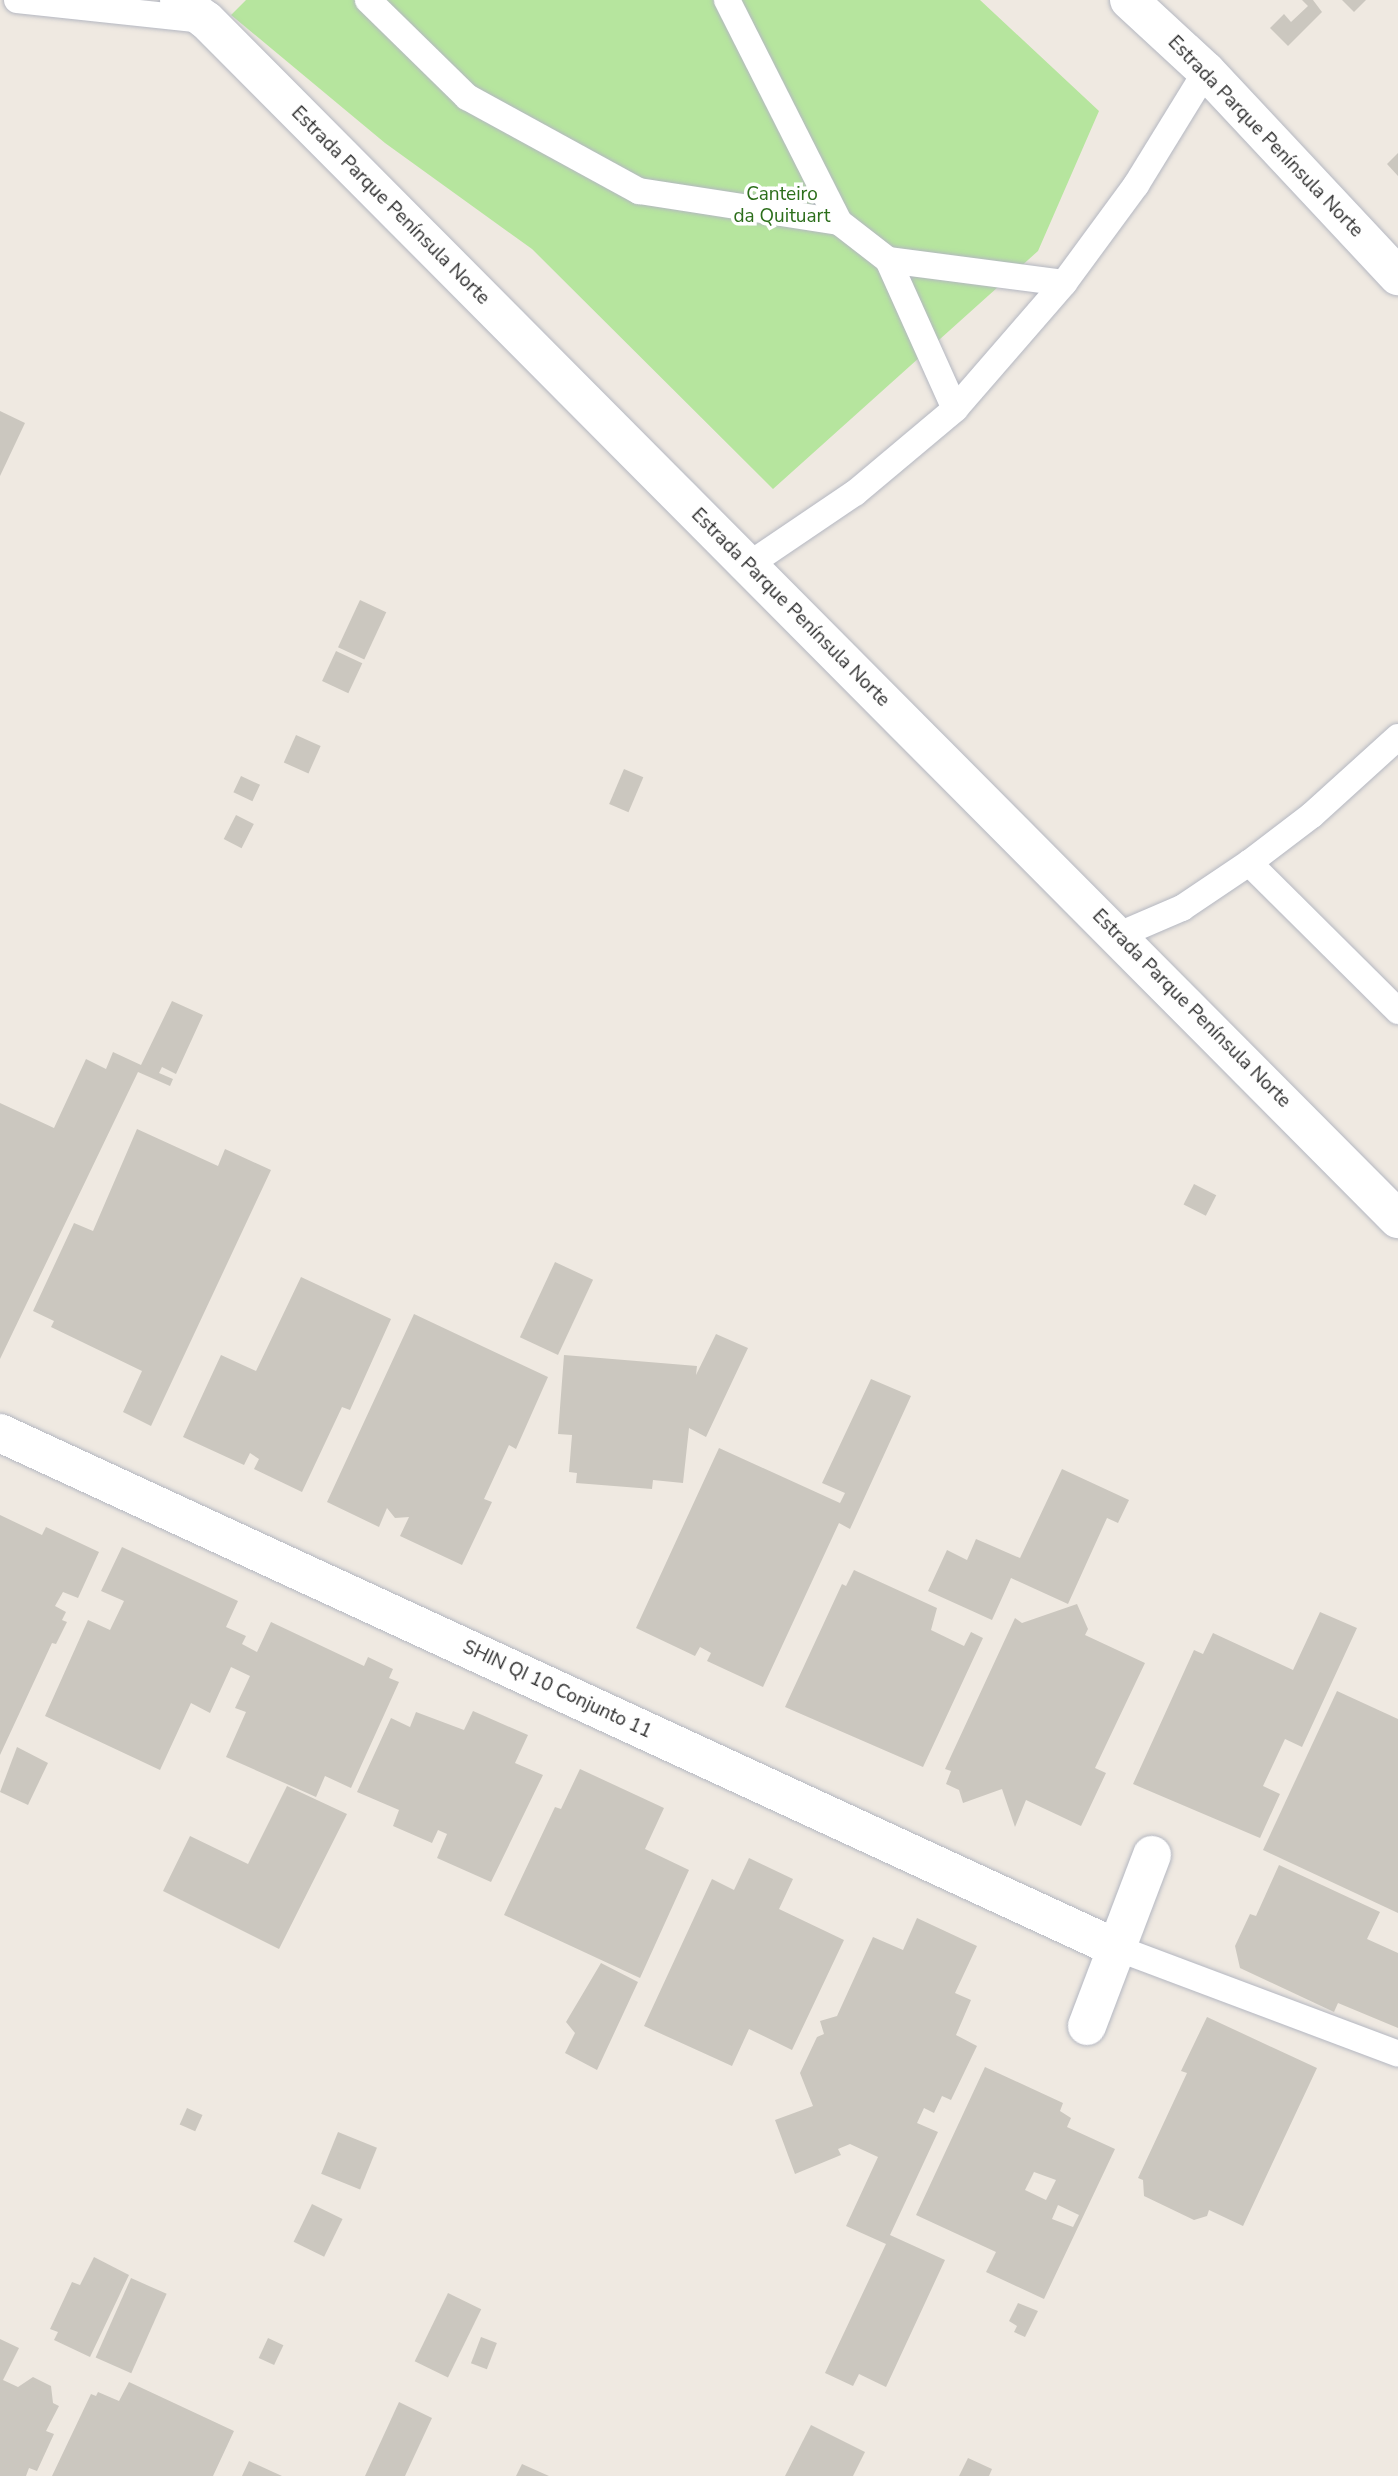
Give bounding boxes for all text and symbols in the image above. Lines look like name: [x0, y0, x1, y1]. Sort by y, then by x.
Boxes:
street label: Estrada Parque Península Norte: [1163, 32, 1367, 242]
street label: Estrada Parque Península Norte: [286, 102, 494, 310]
park label: Canteiro da Quituart: [733, 184, 831, 228]
street label: Estrada Parque Península Norte: [686, 504, 894, 712]
street label: Estrada Parque Península Norte: [1087, 905, 1295, 1113]
street label: SHIN QI 10 Conjunto 11: [459, 1636, 655, 1744]

